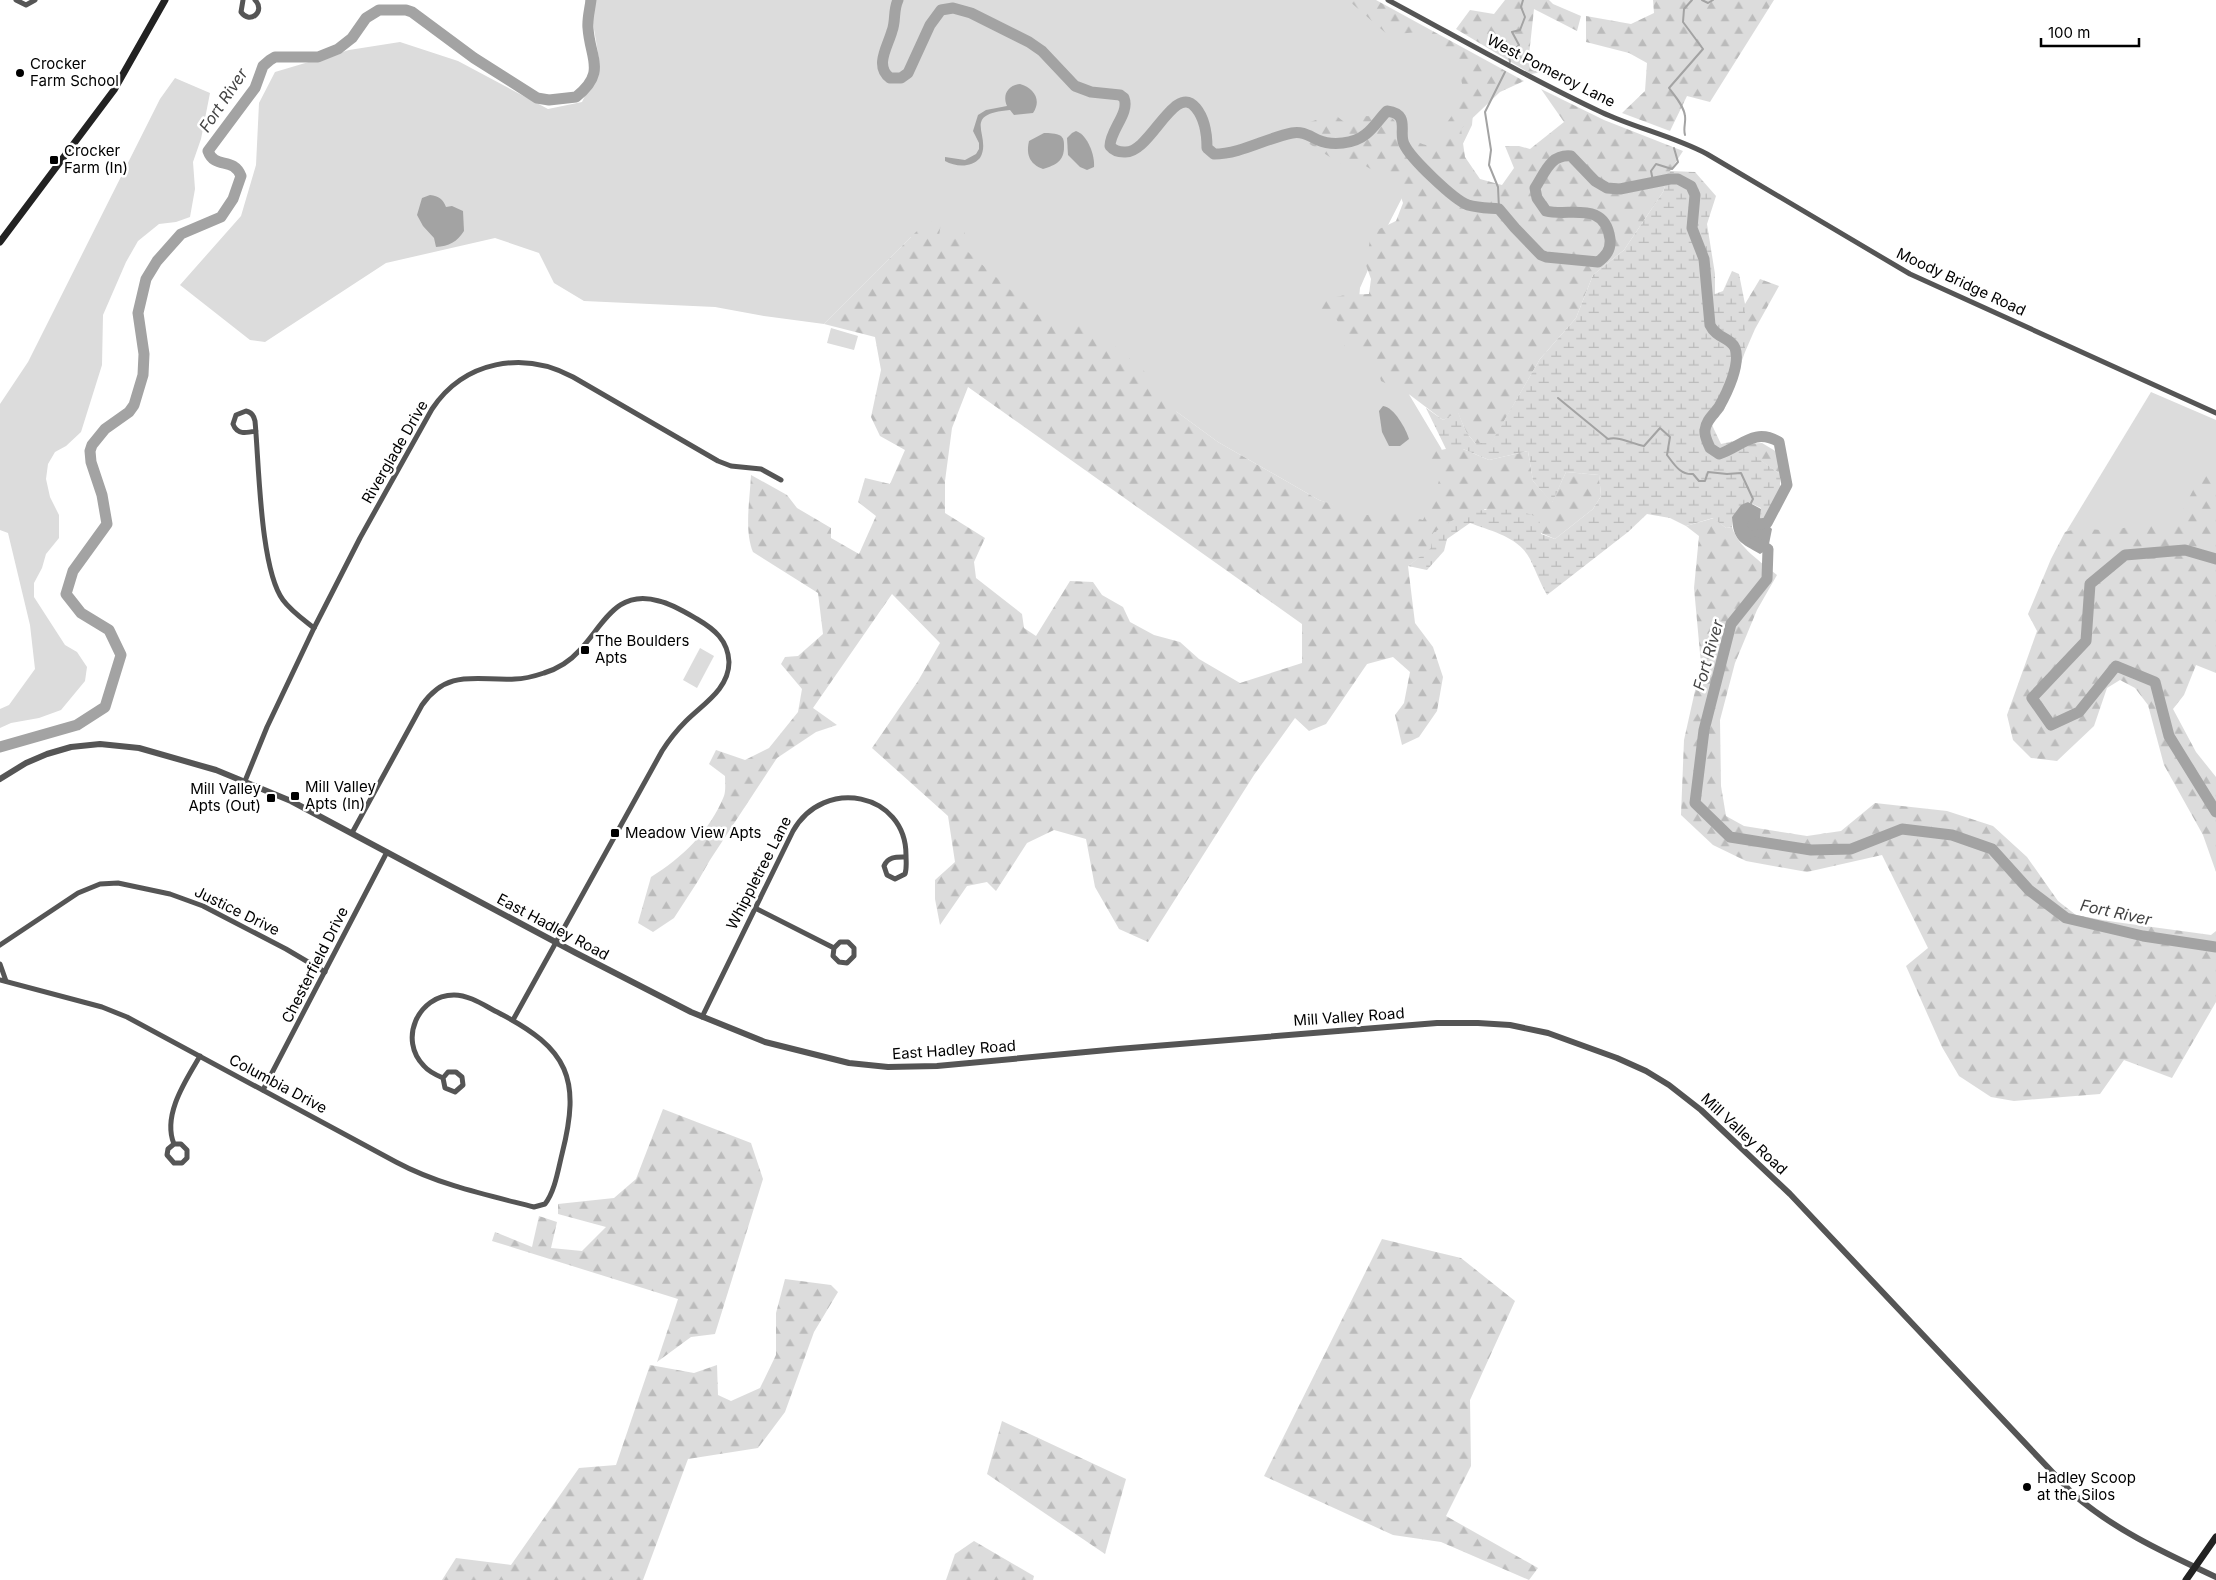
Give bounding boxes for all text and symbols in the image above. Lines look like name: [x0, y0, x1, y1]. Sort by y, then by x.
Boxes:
scale bar: [2041, 15, 2138, 47]
text: 100 m: [2048, 23, 2090, 42]
street label: West Pomeroy Lane: [1484, 30, 1619, 111]
place label: Crocker Farm School: [30, 54, 119, 90]
water label: Fort River: [194, 64, 252, 136]
marker: Crocker Farm School: [14, 67, 26, 79]
place label: Crocker Farm (In): [64, 141, 128, 177]
marker: Crocker Farm (In): [48, 154, 60, 166]
street label: Moody Bridge Road: [1894, 243, 2029, 320]
street label: Riverglade Drive: [357, 397, 432, 507]
water label: Fort River: [1688, 616, 1728, 693]
place label: The Boulders Apts: [595, 631, 689, 667]
marker: The Boulders Apts: [579, 644, 591, 656]
place label: Mill Valley Apts (In): [305, 777, 376, 813]
place label: Mill Valley Apts (Out): [188, 779, 262, 815]
marker: Mill Valley Apts (In): [289, 790, 301, 802]
marker: Mill Valley Apts (Out): [265, 792, 277, 804]
street label: Whippletree Lane: [722, 813, 795, 933]
place label: Meadow View Apts: [625, 823, 762, 842]
marker: Meadow View Apts: [609, 827, 621, 839]
street label: Justice Drive: [191, 882, 283, 939]
street label: East Hadley Road: [494, 889, 613, 964]
water label: Fort River: [2078, 895, 2155, 930]
street label: Chesterfield Drive: [277, 903, 352, 1026]
street label: Mill Valley Road: [1293, 1003, 1405, 1030]
street label: East Hadley Road: [891, 1036, 1017, 1063]
street label: Columbia Drive: [226, 1050, 330, 1117]
street label: Mill Valley Road: [1697, 1089, 1791, 1179]
place label: Hadley Scoop at the Silos: [2037, 1468, 2136, 1504]
marker: Hadley Scoop at the Silos: [2021, 1481, 2033, 1493]

